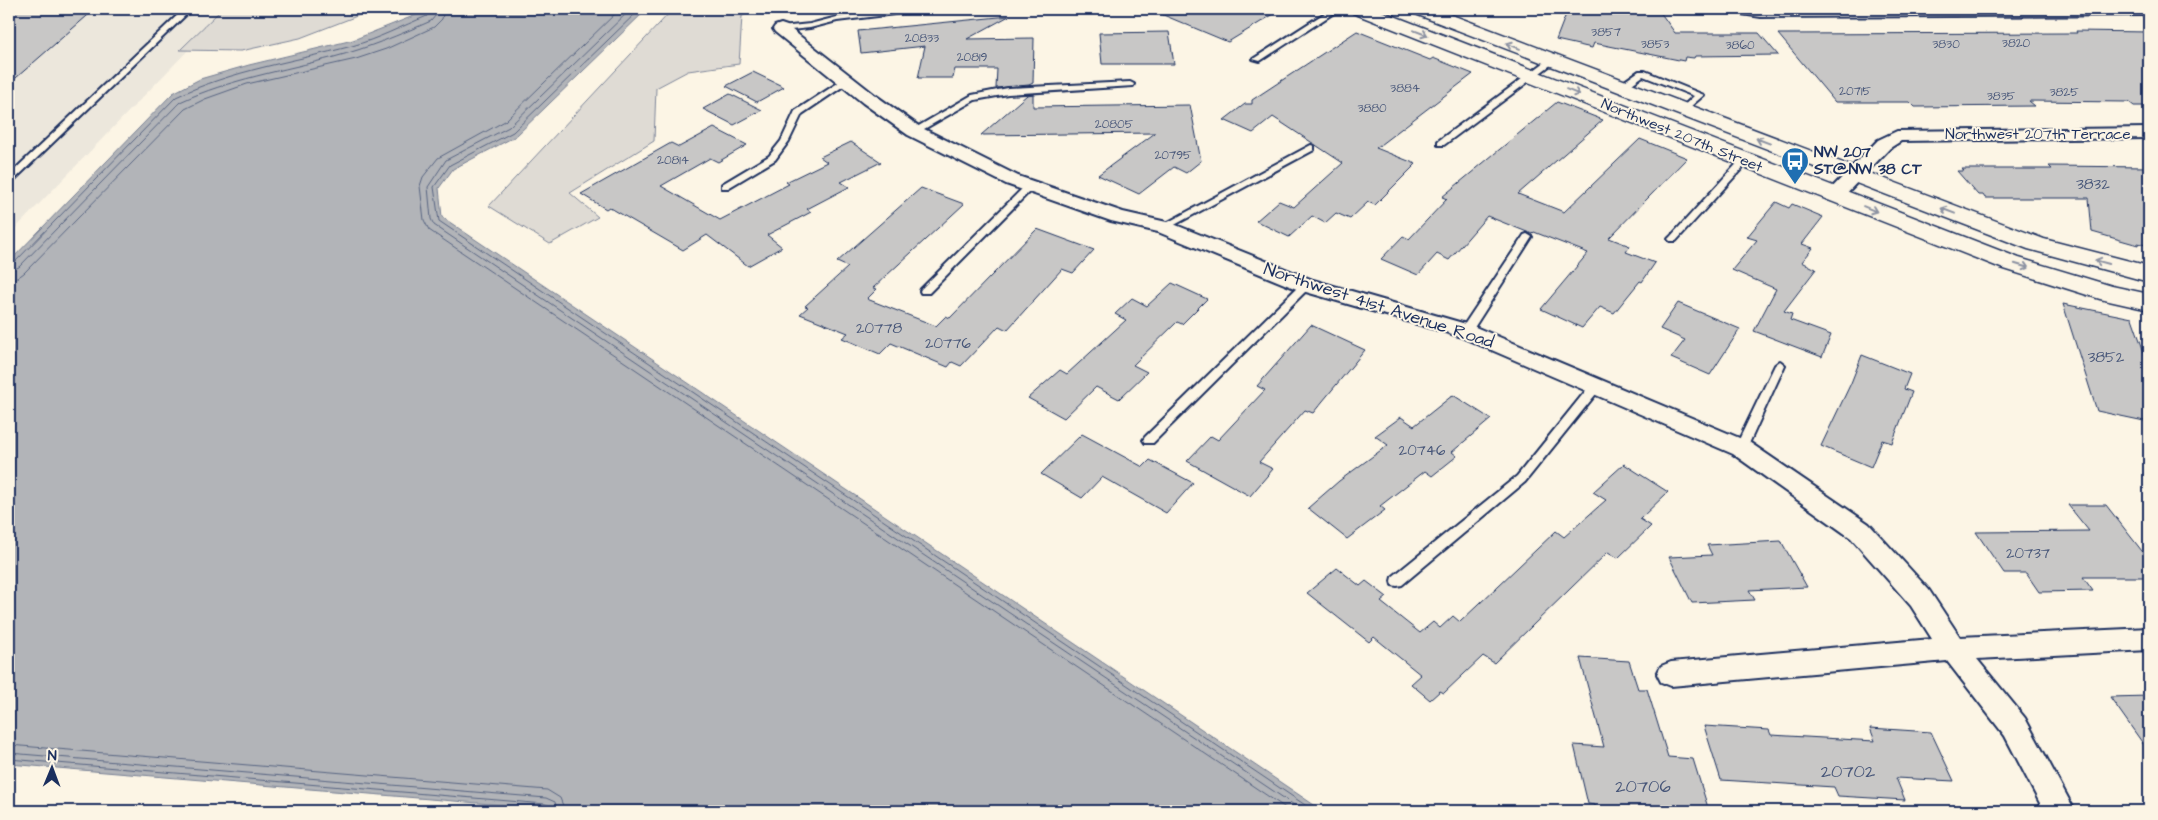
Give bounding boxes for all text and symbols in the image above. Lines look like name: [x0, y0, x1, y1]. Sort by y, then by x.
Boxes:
house number: 3857: [1591, 24, 1622, 41]
one-way arrow: [1413, 28, 1428, 38]
house number: 20833: [905, 30, 939, 47]
house number: 3820: [2002, 35, 2031, 52]
house number: 3853: [1641, 36, 1669, 53]
house number: 3830: [1932, 36, 1960, 53]
house number: 3860: [1726, 37, 1755, 54]
one-way arrow: [1506, 40, 1521, 50]
house number: 20819: [957, 49, 987, 66]
house number: 3884: [1390, 80, 1420, 97]
house number: 20715: [1839, 83, 1871, 100]
house number: 3825: [2049, 84, 2079, 101]
one-way arrow: [1565, 87, 1580, 97]
house number: 3835: [1987, 88, 2016, 105]
street label: Northwest 207th Street: [1598, 93, 1766, 178]
house number: 3880: [1357, 100, 1387, 117]
house number: 20805: [1095, 116, 1134, 133]
street label: Northwest 207th Terrace: [1945, 124, 2131, 145]
one-way arrow: [1756, 136, 1772, 145]
place label: NW 207 ST@NW 38 CT: [1813, 142, 1922, 180]
bus stop icon: NW 207 ST@NW 38 CT: [1780, 146, 1810, 185]
house number: 20795: [1154, 147, 1192, 164]
house number: 20814: [657, 152, 689, 169]
house number: 3832: [2076, 174, 2110, 195]
one-way arrow: [1862, 205, 1877, 215]
one-way arrow: [1941, 205, 1956, 215]
street label: Northwest 41st Avenue Road: [1261, 256, 1497, 355]
one-way arrow: [2094, 257, 2110, 266]
one-way arrow: [2014, 262, 2030, 272]
house number: 20778: [856, 318, 902, 339]
house number: 20776: [925, 333, 972, 354]
house number: 3852: [2088, 347, 2125, 368]
house number: 20746: [1399, 440, 1446, 461]
house number: 20737: [2006, 543, 2050, 564]
north arrow: [28, 742, 78, 792]
text: N: [48, 746, 57, 766]
house number: 20702: [1821, 759, 1876, 784]
house number: 20706: [1615, 774, 1671, 799]

